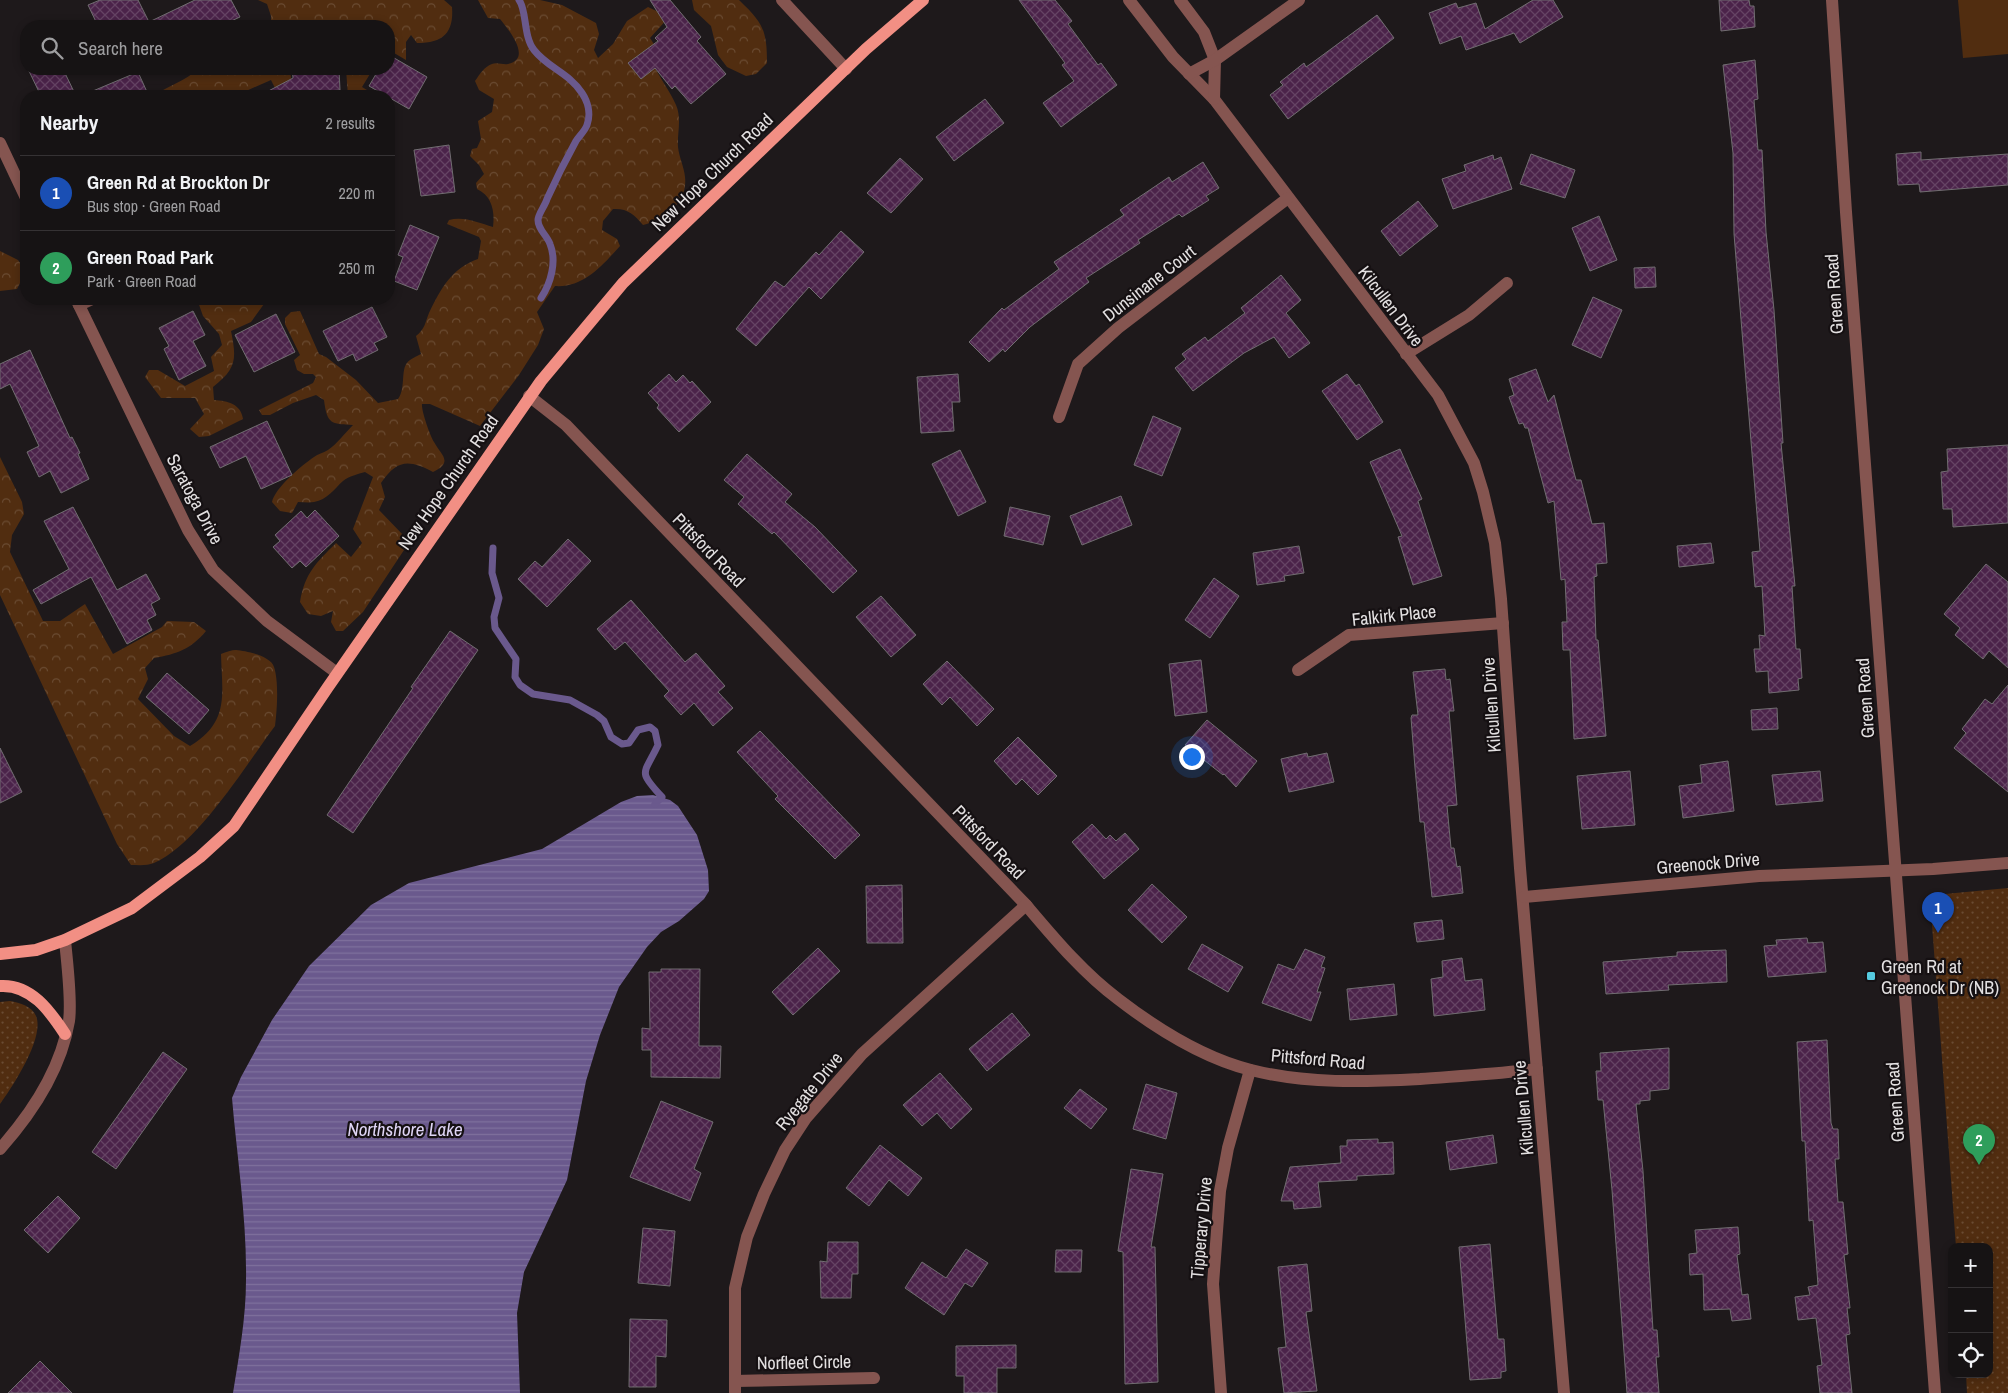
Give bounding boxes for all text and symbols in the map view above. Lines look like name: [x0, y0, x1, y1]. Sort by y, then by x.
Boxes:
search box: [20, 20, 395, 75]
icon: search: [38, 34, 66, 62]
text: Search here: [78, 35, 163, 61]
street label: New Hope Church Road: [646, 107, 778, 237]
text: Nearby: [40, 108, 98, 137]
text: 2 results: [325, 112, 375, 134]
text: Green Rd at Brockton Dr: [87, 169, 270, 195]
text: 1: [52, 182, 60, 204]
text: 220 m: [339, 182, 375, 204]
text: Bus stop · Green Road: [87, 195, 220, 217]
street label: Dunsinane Court: [1097, 239, 1201, 327]
text: Green Road Park: [87, 244, 213, 270]
street label: Green Road: [1819, 253, 1849, 335]
text: 2: [52, 257, 60, 279]
text: 250 m: [339, 257, 375, 279]
street label: Kilcullen Drive: [1352, 260, 1430, 352]
text: Park · Green Road: [87, 270, 196, 292]
street label: New Hope Church Road: [392, 409, 504, 555]
street label: Saratoga Drive: [161, 449, 229, 549]
street label: Pittsford Road: [667, 507, 751, 593]
street label: Falkirk Place: [1351, 598, 1437, 632]
street label: Kilcullen Drive: [1475, 657, 1507, 753]
street label: Green Road: [1850, 657, 1880, 739]
your location: [1179, 744, 1205, 770]
street label: Pittsford Road: [947, 799, 1031, 885]
street label: Greenock Drive: [1655, 846, 1761, 880]
pin: 1: [1922, 892, 1954, 933]
place label: Green Rd at Greenock Dr (NB): [1881, 954, 1999, 1000]
marker: Green Rd at Greenock Dr (NB): [1865, 970, 1877, 982]
street label: Pittsford Road: [1270, 1042, 1366, 1076]
street label: Ryegate Drive: [770, 1046, 848, 1136]
street label: Kilcullen Drive: [1506, 1060, 1540, 1156]
street label: Green Road: [1880, 1061, 1910, 1143]
water label: Northshore Lake: [347, 1116, 463, 1142]
pin: 2: [1963, 1124, 1995, 1165]
street label: Tipperary Drive: [1184, 1176, 1218, 1280]
map controls: [1948, 1243, 1993, 1378]
button: +: [1948, 1243, 1993, 1288]
button: −: [1948, 1288, 1993, 1333]
button: locate: [1948, 1333, 1993, 1378]
street label: Norfleet Circle: [757, 1349, 851, 1375]

